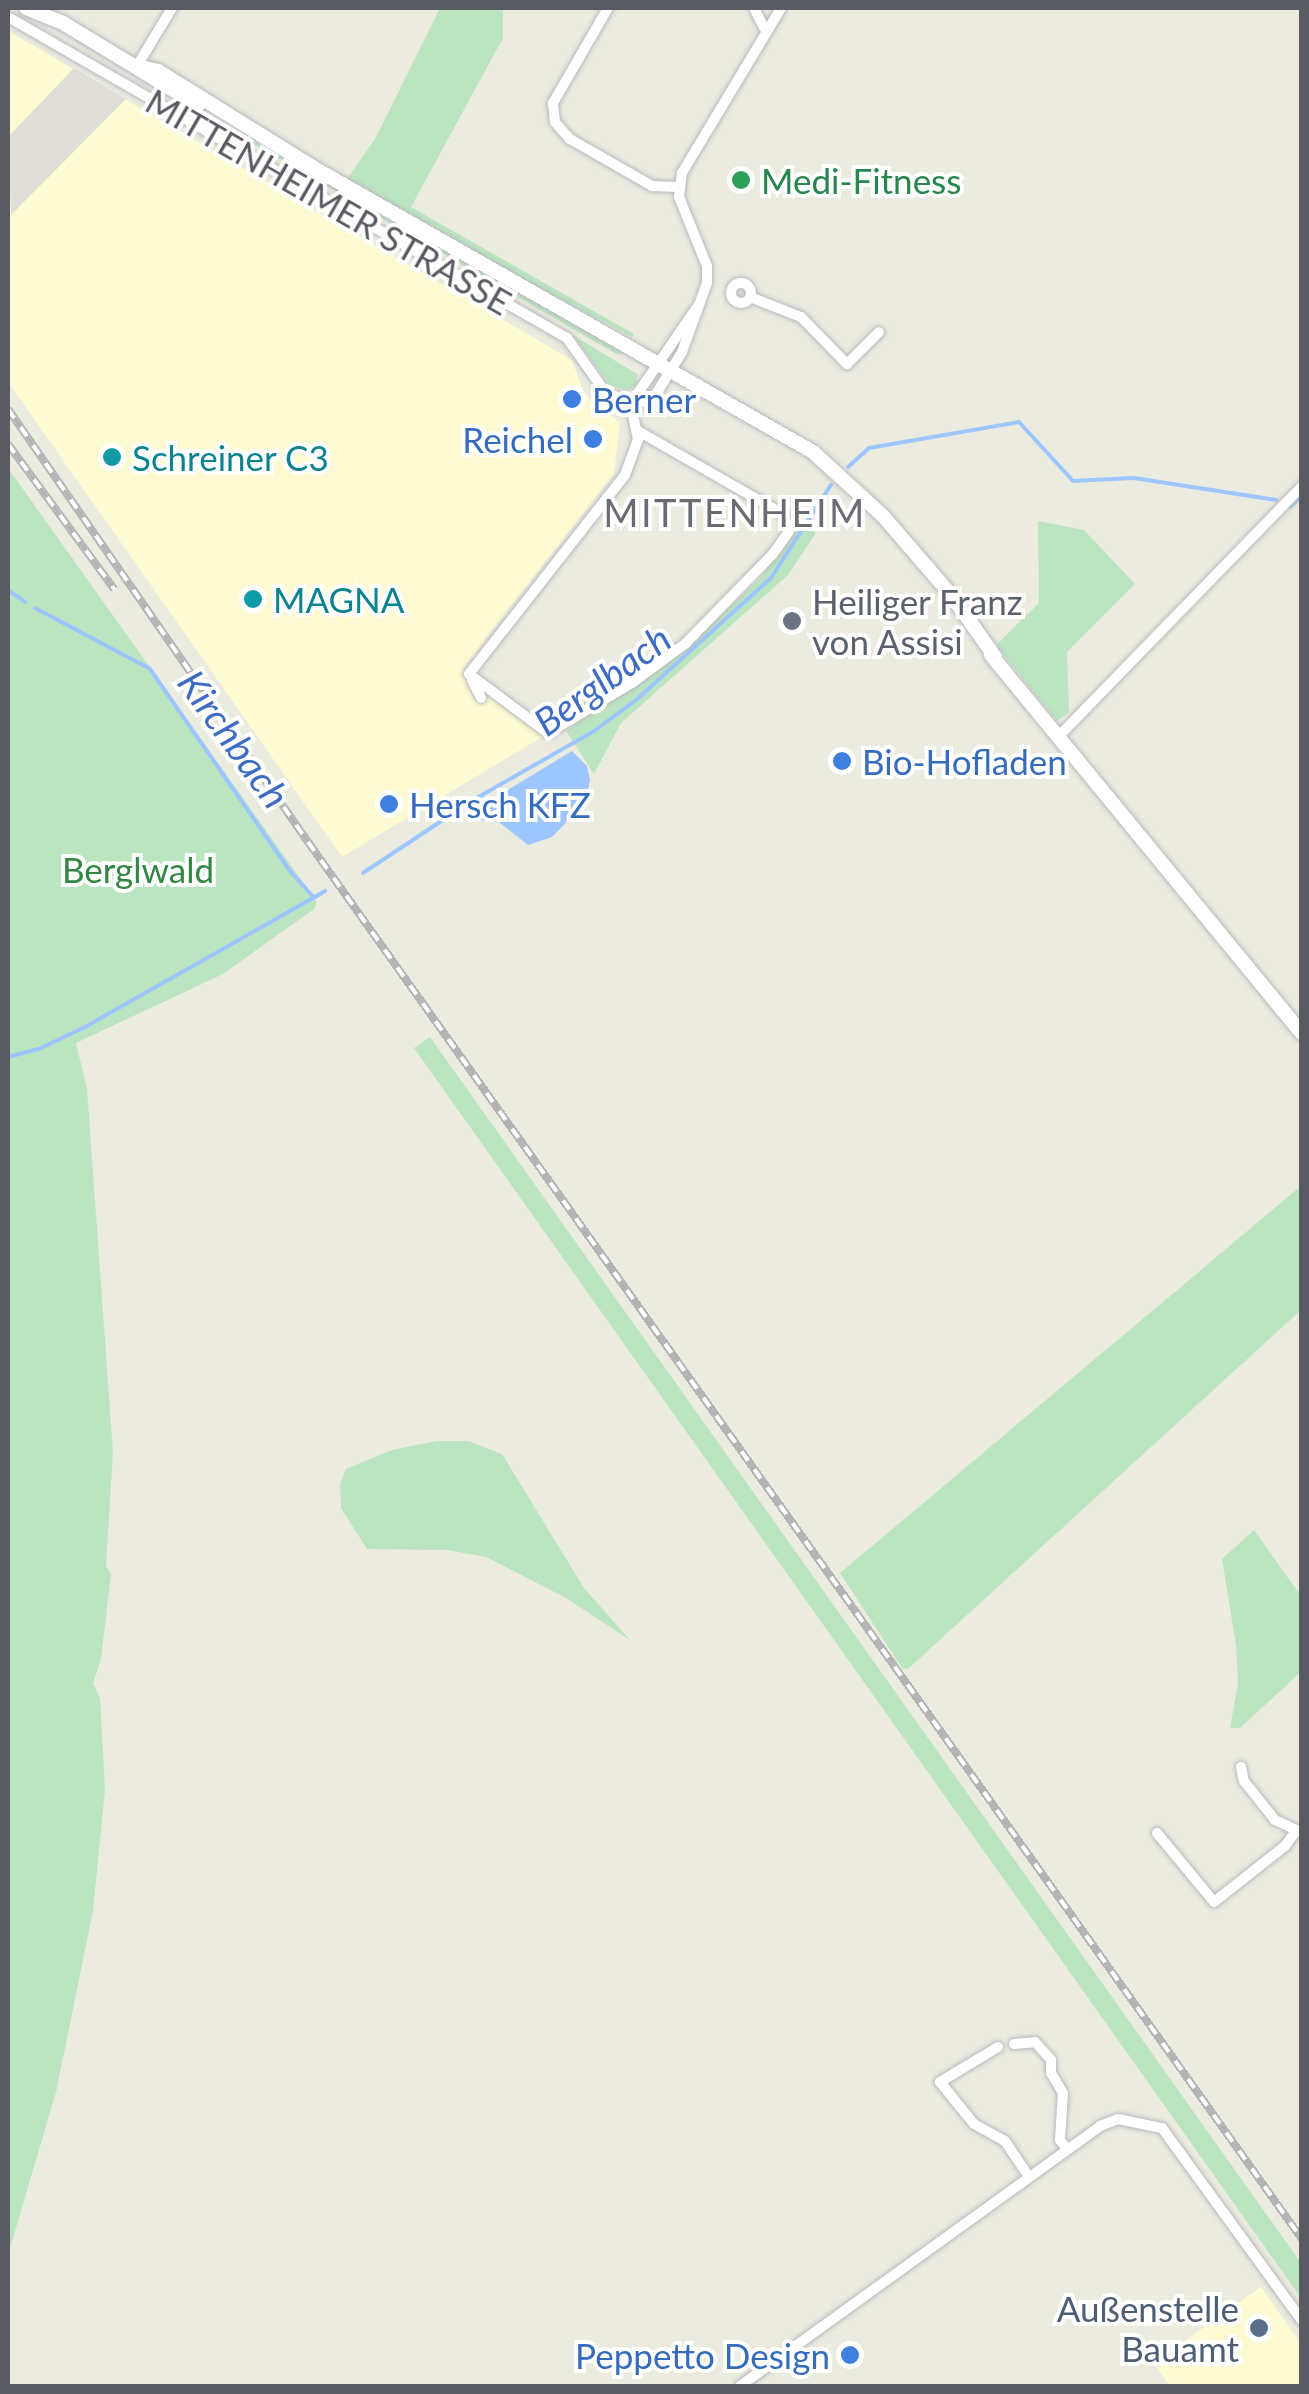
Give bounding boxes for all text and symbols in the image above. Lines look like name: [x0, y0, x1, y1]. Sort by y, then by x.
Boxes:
street label: MITTENHEIMER STRASSE: [139, 79, 519, 323]
place label: Medi-Fitness: [761, 159, 961, 201]
marker: Medi-Fitness: [730, 169, 752, 191]
place label: Berner: [592, 378, 696, 420]
marker: Berner: [561, 388, 583, 410]
place label: Reichel: [462, 418, 573, 460]
marker: Reichel: [582, 428, 604, 450]
place label: Schreiner C3: [132, 436, 329, 478]
marker: Schreiner C3: [101, 446, 123, 468]
district label: MITTENHEIM: [603, 490, 867, 536]
place label: MAGNA: [273, 578, 405, 620]
place label: Heiliger Franz von Assisi: [812, 580, 1023, 662]
marker: MAGNA: [242, 588, 264, 610]
marker: Heiliger Franz von Assisi: [781, 610, 803, 632]
water label: Berglbach: [525, 615, 679, 745]
water label: Kirchbach: [169, 661, 299, 817]
place label: Bio-Hofladen: [862, 740, 1067, 782]
marker: Bio-Hofladen: [831, 750, 853, 772]
place label: Hersch KFZ: [409, 783, 591, 825]
marker: Hersch KFZ: [378, 793, 400, 815]
park label: Berglwald: [62, 848, 214, 890]
place label: Außenstelle Bauamt: [1057, 2287, 1239, 2369]
marker: Außenstelle Bauamt: [1248, 2317, 1270, 2339]
place label: Peppetto Design: [575, 2334, 830, 2376]
marker: Peppetto Design: [839, 2344, 861, 2366]

